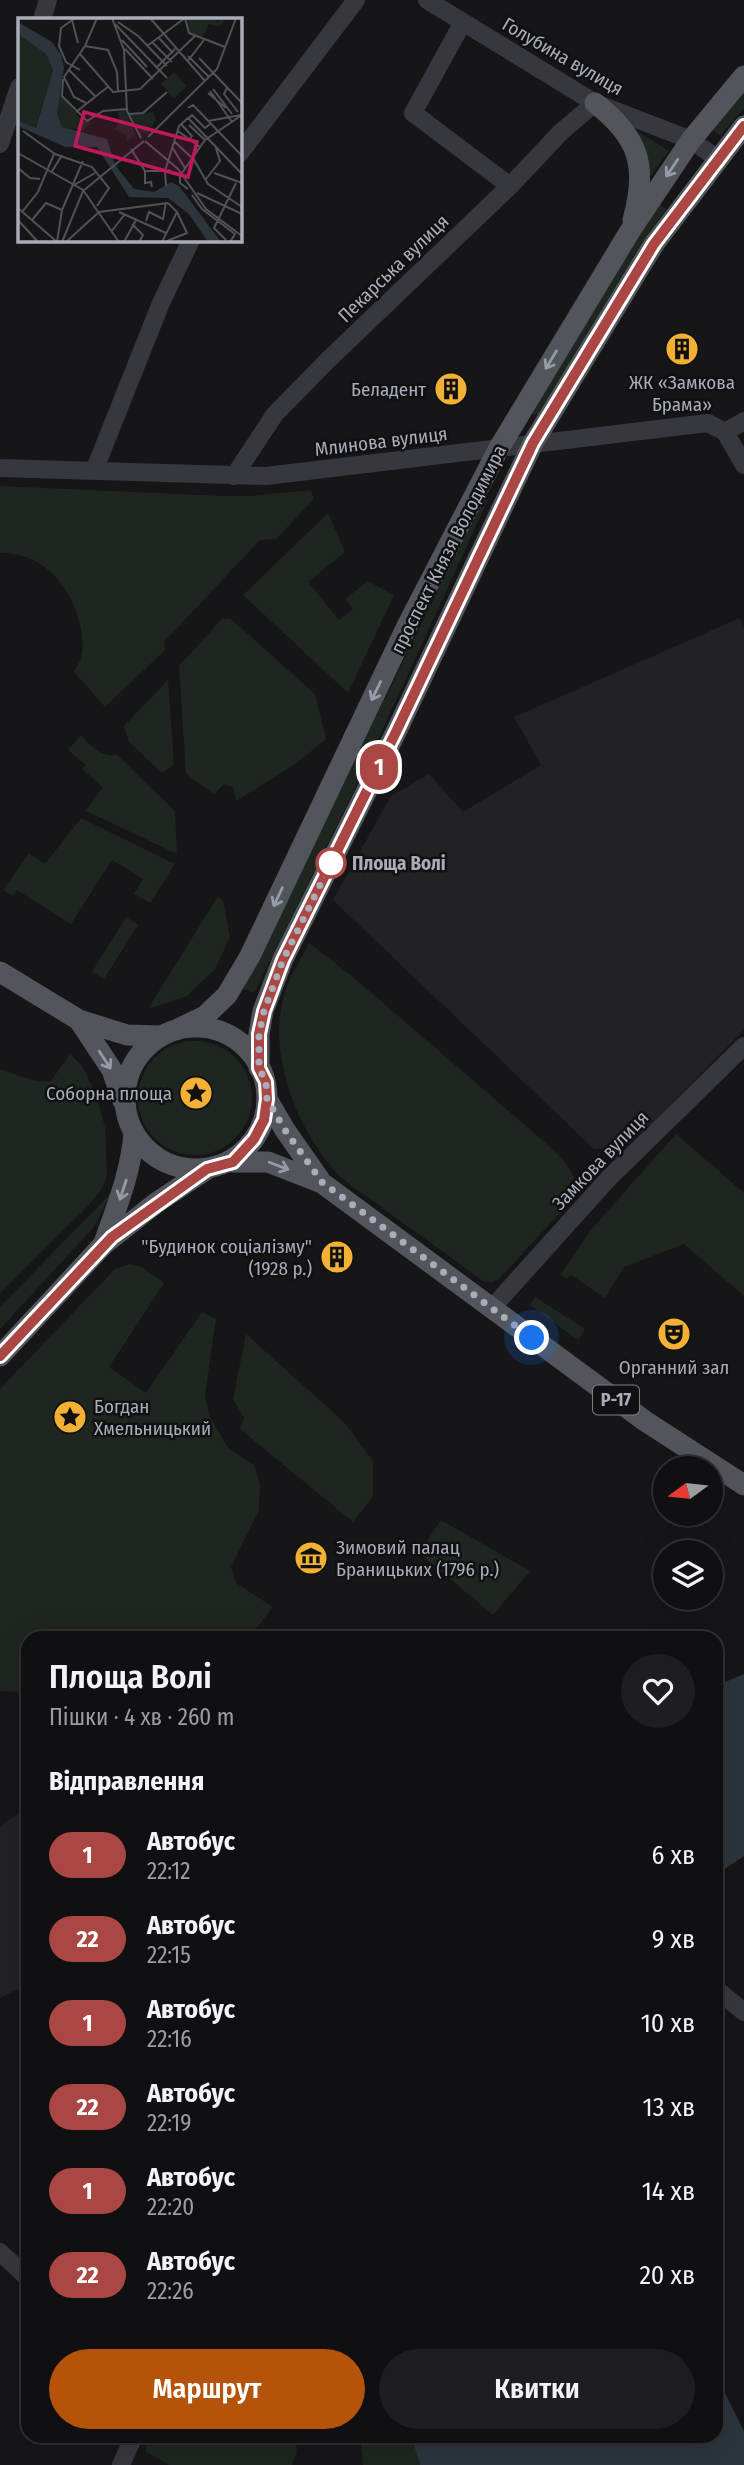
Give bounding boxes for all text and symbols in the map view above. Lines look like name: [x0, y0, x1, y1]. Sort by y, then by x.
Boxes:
street label: Голубина вулиця: [498, 13, 627, 100]
inset map: [18, 18, 242, 242]
one-way arrow: [665, 158, 679, 177]
street label: Пекарська вулиця: [333, 210, 454, 327]
building icon: ЖК «Замкова Брама»: [663, 330, 701, 368]
one-way arrow: [543, 350, 557, 370]
building icon: Беладент: [432, 370, 470, 408]
place label: ЖК «Замкова Брама»: [629, 371, 735, 416]
place label: Беладент: [351, 378, 426, 401]
street label: Млинова вулиця: [313, 422, 449, 461]
street label: проспект Князя Володимира: [386, 441, 511, 658]
one-way arrow: [368, 680, 382, 701]
line badge: 1: [356, 744, 402, 790]
text: 1: [374, 753, 384, 781]
marker: Площа Волі: [316, 848, 346, 878]
place label: Площа Волі: [352, 852, 446, 875]
one-way arrow: [271, 886, 284, 907]
one-way arrow: [98, 1050, 113, 1069]
place icon: Соборна площа: [177, 1074, 215, 1112]
place label: Соборна площа: [46, 1082, 172, 1105]
street label: Замкова вулиця: [547, 1106, 653, 1215]
one-way arrow: [267, 1161, 289, 1174]
one-way arrow: [116, 1179, 129, 1201]
place label: "Будинок соціалізму" (1928 р.): [141, 1235, 312, 1280]
building icon: "Будинок соціалізму" (1928 р.): [318, 1238, 356, 1276]
theatre icon: Органний зал: [655, 1315, 693, 1353]
your location: [514, 1320, 549, 1355]
place label: Органний зал: [619, 1356, 729, 1379]
road number: Р-17: [593, 1386, 639, 1414]
place label: Богдан Хмельницький: [94, 1395, 211, 1440]
place icon: Богдан Хмельницький: [51, 1398, 89, 1436]
north arrow: [653, 1456, 723, 1526]
map controls: [653, 1456, 723, 1610]
place label: Зимовий палац Браницьких (1796 р.): [336, 1536, 499, 1581]
museum icon: Зимовий палац Браницьких (1796 р.): [292, 1539, 330, 1577]
button: layers: [653, 1540, 723, 1610]
button: heart: [621, 1654, 695, 1728]
text: Площа Волі: [49, 1657, 212, 1697]
text: Пішки · 4 хв · 260 m: [49, 1703, 234, 1731]
text: Відправлення: [49, 1766, 204, 1797]
text: Автобус: [147, 1826, 235, 1857]
text: 6 хв: [652, 1840, 695, 1871]
text: 1: [82, 1841, 93, 1869]
text: 22:12: [147, 1857, 190, 1885]
text: Автобус: [147, 1910, 235, 1941]
text: 9 хв: [652, 1924, 695, 1955]
text: 22: [76, 1925, 99, 1953]
text: 22:15: [147, 1941, 191, 1969]
text: Автобус: [147, 1994, 235, 2025]
text: 10 хв: [641, 2008, 695, 2039]
text: 1: [82, 2009, 93, 2037]
text: 22:16: [147, 2025, 192, 2053]
text: Автобус: [147, 2078, 235, 2109]
text: 13 хв: [643, 2092, 695, 2123]
text: 22: [76, 2093, 99, 2121]
text: 22:19: [147, 2109, 191, 2137]
text: Автобус: [147, 2162, 235, 2193]
text: 14 хв: [642, 2176, 695, 2207]
text: 1: [82, 2177, 93, 2205]
text: 22:20: [147, 2193, 194, 2221]
text: Автобус: [147, 2246, 235, 2277]
text: 20 хв: [639, 2260, 695, 2291]
text: 22: [76, 2261, 99, 2289]
text: 22:26: [147, 2277, 194, 2305]
button: Маршрут: [49, 2349, 365, 2429]
button: Квитки: [379, 2349, 695, 2429]

